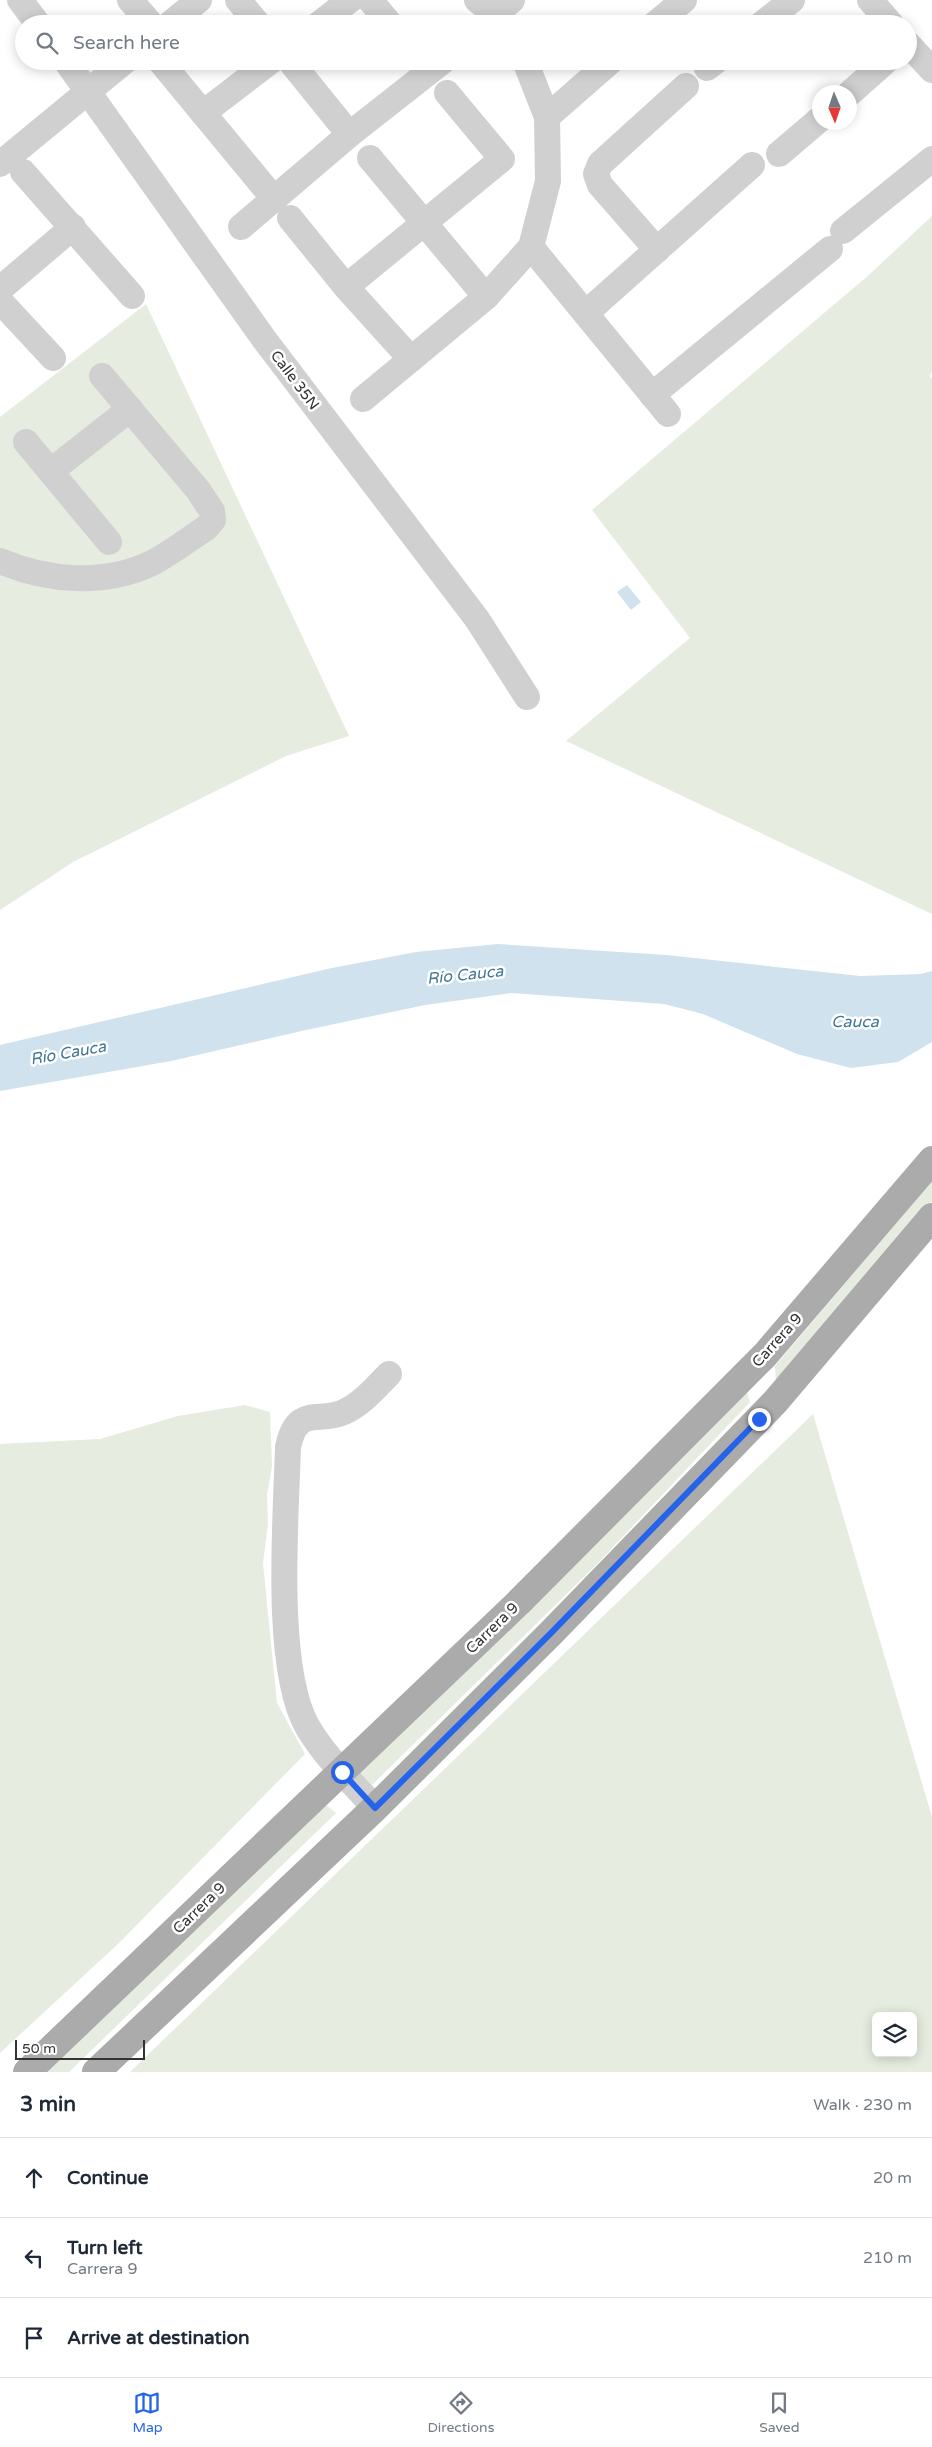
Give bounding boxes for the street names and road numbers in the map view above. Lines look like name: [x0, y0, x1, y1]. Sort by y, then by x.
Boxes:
street label: Calle 35N: [267, 347, 323, 413]
street label: Carrera 9: [748, 1309, 806, 1371]
street label: Carrera 9: [462, 1599, 522, 1657]
street label: Carrera 9: [169, 1879, 229, 1937]

